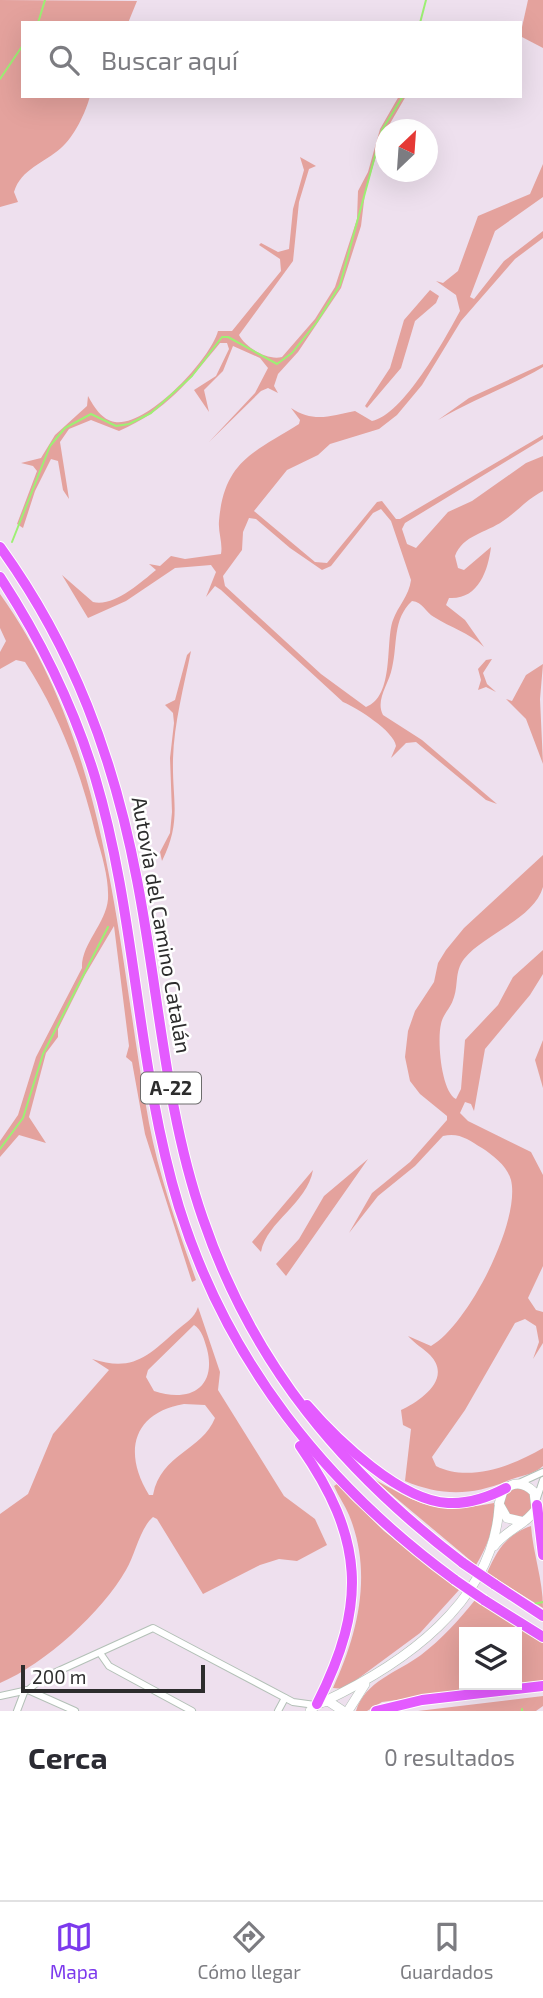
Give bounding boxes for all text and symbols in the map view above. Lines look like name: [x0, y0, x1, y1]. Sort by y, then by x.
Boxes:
search box: [21, 21, 522, 98]
icon: search: [45, 41, 83, 79]
text: Buscar aquí: [101, 44, 238, 75]
north arrow: [375, 119, 438, 182]
street label: Autovía del Camino Catalán: [128, 795, 197, 1055]
road number: A-22: [141, 1072, 201, 1104]
map controls: [459, 1627, 522, 1690]
button: layers: [459, 1627, 522, 1690]
scale bar: [21, 1662, 205, 1694]
text: 200 m: [32, 1665, 86, 1688]
text: Cerca: [28, 1739, 108, 1775]
text: 0 resultados: [384, 1743, 515, 1771]
tab: Mapa: [50, 1918, 98, 1983]
tab: Cómo llegar: [197, 1918, 301, 1983]
tab: Guardados: [400, 1918, 493, 1983]

